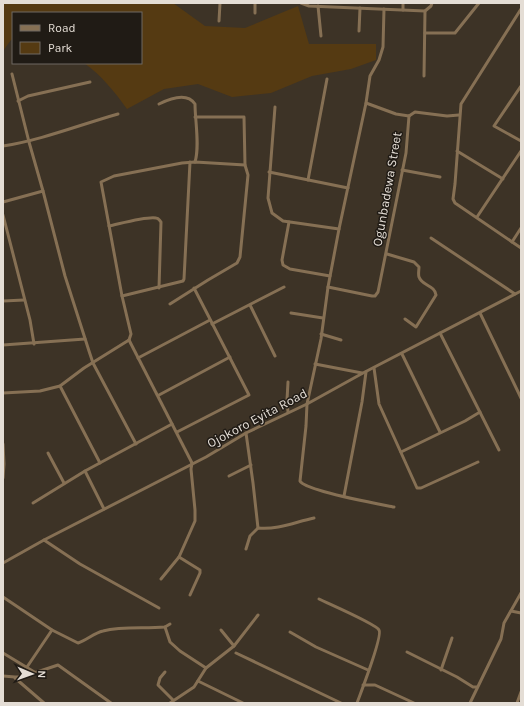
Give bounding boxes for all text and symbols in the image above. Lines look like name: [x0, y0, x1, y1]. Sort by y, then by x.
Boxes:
legend: [12, 12, 142, 64]
text: Road: [48, 21, 76, 35]
text: Park: [48, 41, 73, 55]
street label: Ogunbadewa Street: [370, 130, 404, 247]
street label: Ojokoro Eyita Road: [204, 385, 310, 451]
north arrow: [12, 654, 52, 694]
text: N: [35, 670, 48, 679]

